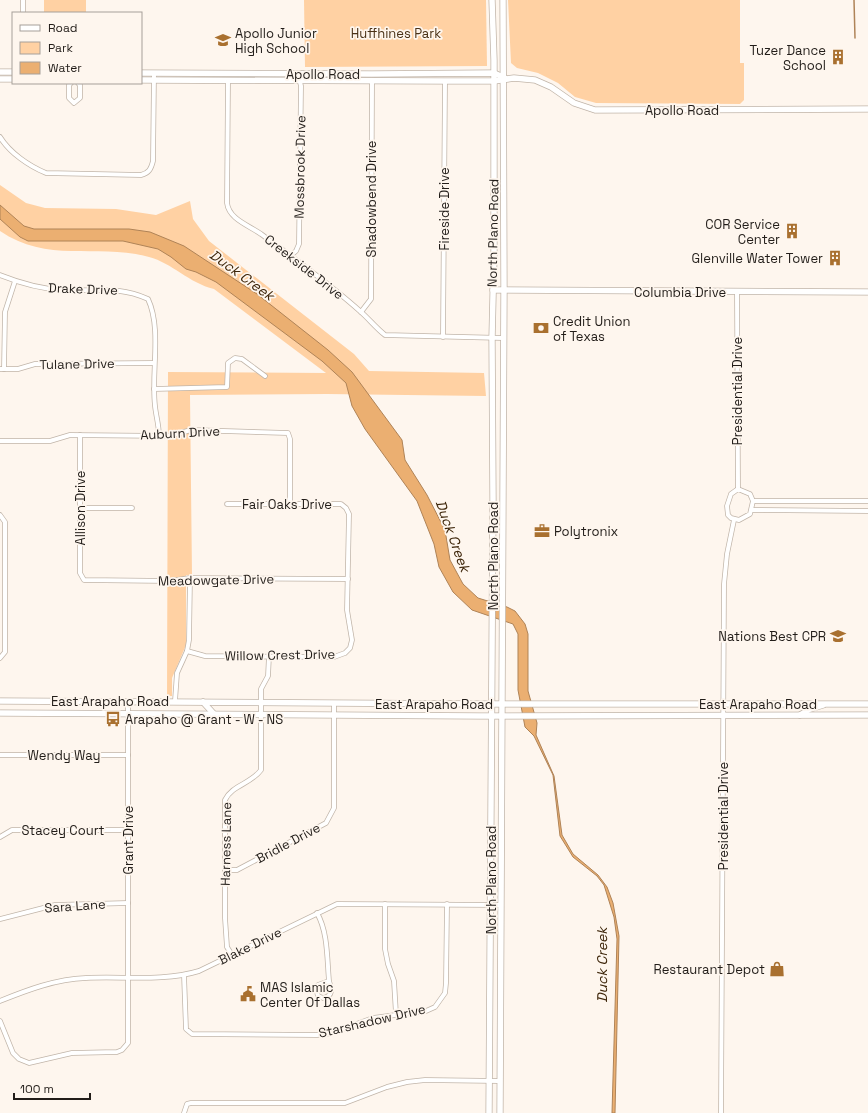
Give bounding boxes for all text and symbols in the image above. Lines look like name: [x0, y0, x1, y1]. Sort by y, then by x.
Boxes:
legend: [12, 12, 142, 84]
text: Road: [48, 20, 77, 36]
place label: Apollo Junior High School: [235, 25, 317, 57]
park label: Huffhines Park: [351, 25, 441, 42]
school or university icon: Apollo Junior High School: [214, 31, 232, 49]
text: Park: [48, 40, 73, 56]
place label: Tuzer Dance School: [749, 42, 826, 74]
building icon: Tuzer Dance School: [829, 48, 847, 66]
text: Water: [48, 60, 82, 76]
street label: Apollo Road: [286, 66, 360, 83]
street label: Apollo Road: [645, 102, 719, 119]
street label: Mossbrook Drive: [291, 115, 309, 219]
street label: Shadowbend Drive: [363, 141, 380, 257]
street label: Fireside Drive: [436, 167, 453, 251]
street label: North Plano Road: [484, 179, 502, 287]
place label: COR Service Center: [705, 216, 780, 248]
building icon: COR Service Center: [783, 222, 801, 240]
street label: Creekside Drive: [261, 231, 347, 303]
water label: Duck Creek: [206, 246, 279, 305]
building icon: Glenville Water Tower: [826, 249, 844, 267]
place label: Glenville Water Tower: [691, 250, 823, 267]
street label: Drake Drive: [48, 279, 118, 299]
street label: Columbia Drive: [634, 284, 726, 301]
place label: Credit Union of Texas: [553, 313, 630, 345]
bank icon: Credit Union of Texas: [532, 319, 550, 337]
street label: Presidential Drive: [729, 337, 746, 445]
street label: Tulane Drive: [39, 355, 115, 373]
street label: Auburn Drive: [140, 422, 220, 444]
street label: Allison Drive: [72, 470, 89, 546]
street label: Fair Oaks Drive: [242, 496, 332, 513]
water label: Duck Creek: [432, 497, 475, 576]
street label: North Plano Road: [485, 502, 502, 610]
office icon: Polytronix: [533, 522, 551, 540]
place label: Polytronix: [554, 523, 619, 540]
street label: Meadowgate Drive: [158, 570, 274, 590]
school or university icon: Nations Best CPR: [829, 627, 847, 645]
place label: Nations Best CPR: [718, 628, 826, 645]
street label: Willow Crest Drive: [225, 646, 335, 664]
street label: East Arapaho Road: [51, 693, 169, 710]
street label: East Arapaho Road: [375, 696, 493, 713]
street label: East Arapaho Road: [699, 696, 817, 713]
bus stop icon: Arapaho @ Grant - W - NS: [104, 710, 122, 728]
place label: Arapaho @ Grant - W - NS: [125, 711, 283, 728]
street label: Wendy Way: [28, 747, 100, 764]
street label: Presidential Drive: [715, 762, 732, 870]
street label: Harness Lane: [217, 802, 235, 886]
street label: Grant Drive: [120, 806, 137, 875]
street label: Bridle Drive: [253, 819, 323, 867]
street label: Stacey Court: [21, 822, 105, 839]
street label: North Plano Road: [483, 826, 500, 934]
street label: Sara Lane: [44, 895, 106, 917]
street label: Blake Drive: [216, 923, 284, 969]
water label: Duck Creek: [593, 926, 611, 1003]
shop icon: Restaurant Depot: [768, 960, 786, 978]
place label: Restaurant Depot: [653, 961, 765, 978]
place label: MAS Islamic Center Of Dallas: [260, 979, 360, 1011]
public building icon: MAS Islamic Center Of Dallas: [239, 985, 257, 1003]
street label: Starshadow Drive: [317, 1000, 427, 1042]
scale bar: [14, 1075, 90, 1101]
text: 100 m: [20, 1081, 54, 1097]

